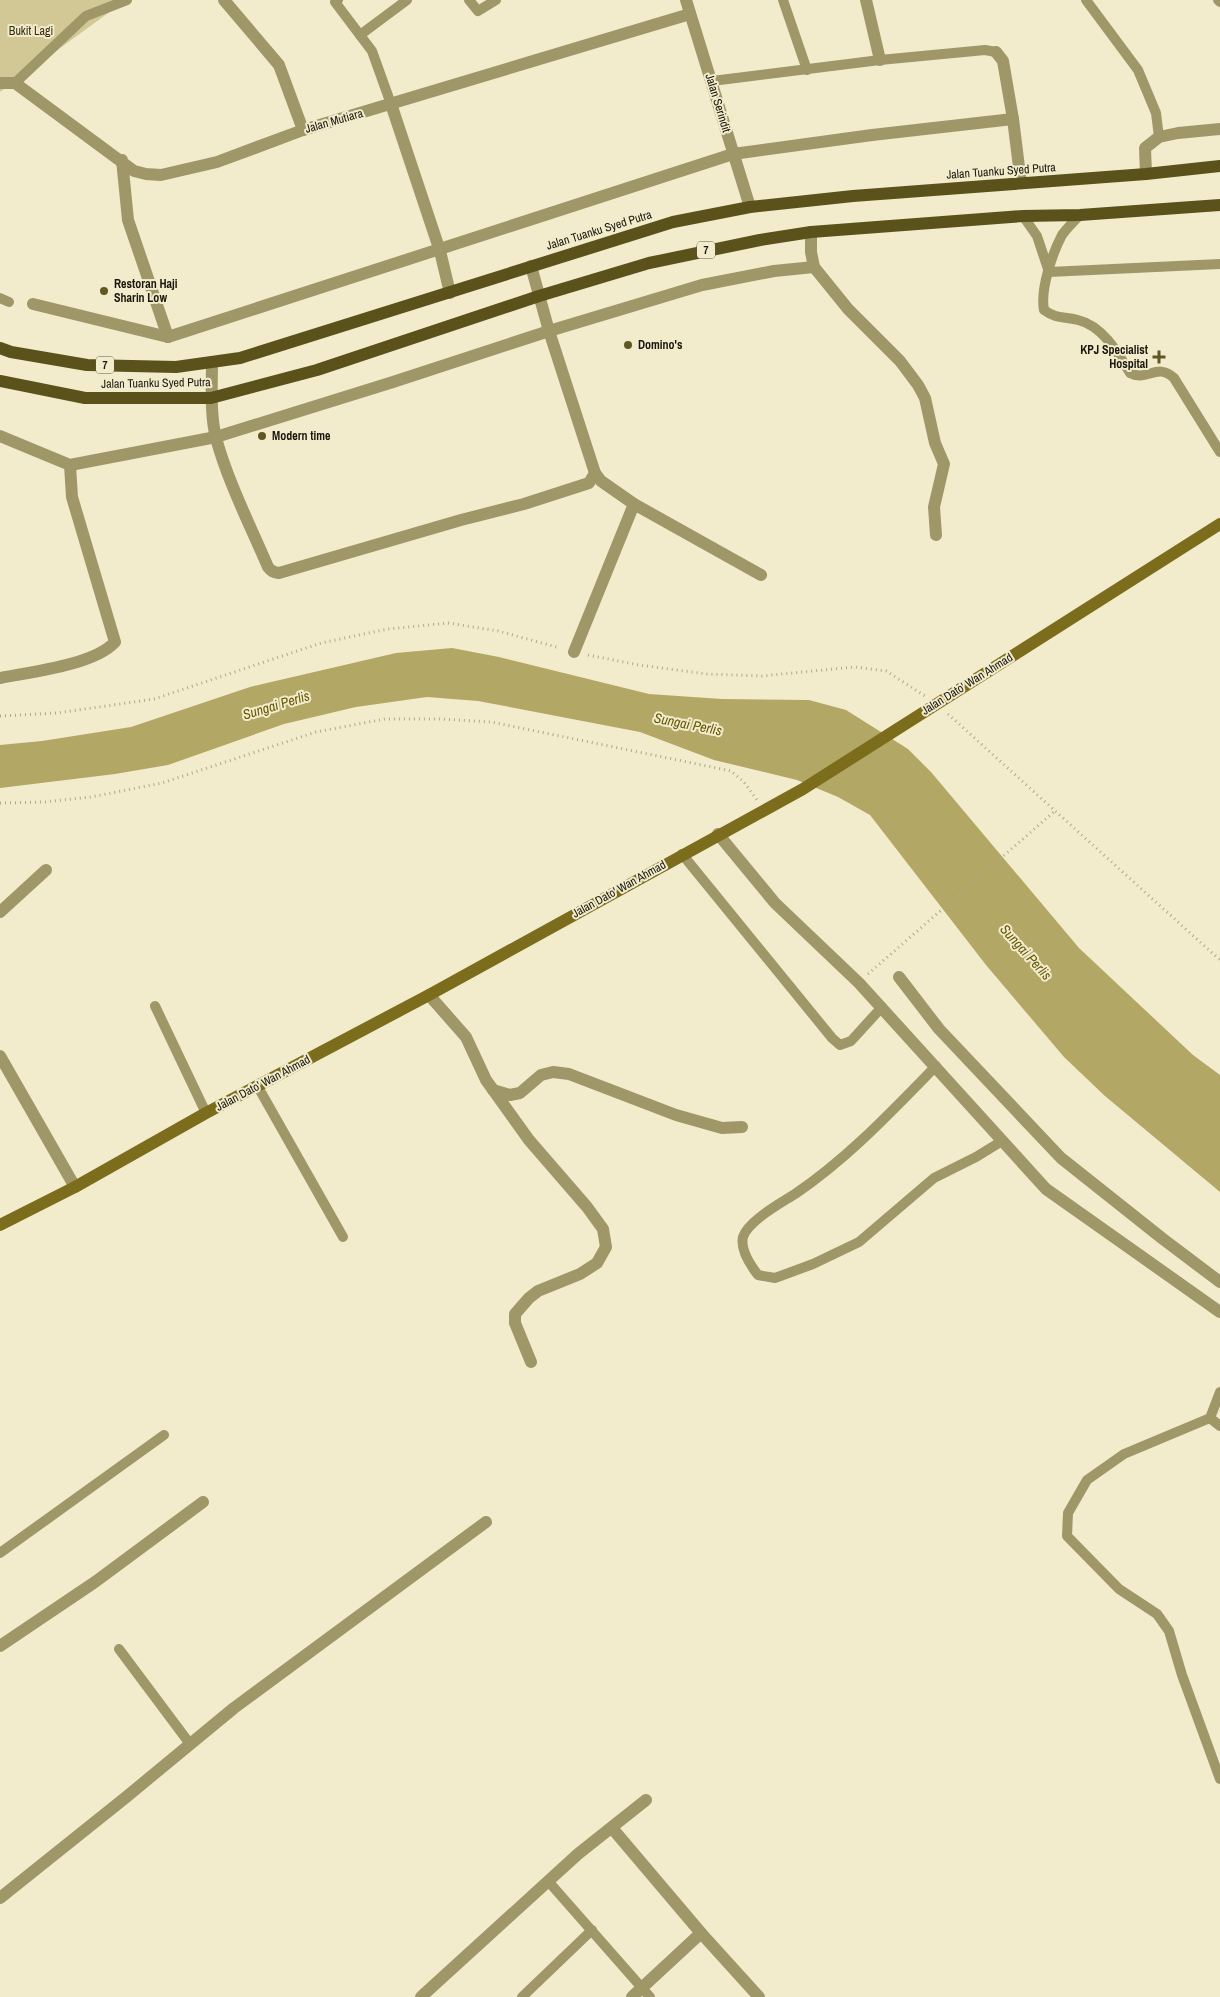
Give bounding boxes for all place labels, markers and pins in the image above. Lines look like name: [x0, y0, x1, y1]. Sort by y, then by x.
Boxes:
place label: Restoran Haji Sharin Low: [114, 276, 178, 306]
marker: Restoran Haji Sharin Low: [98, 285, 110, 297]
place label: Domino's: [638, 337, 683, 353]
marker: Domino's: [622, 339, 634, 351]
place label: KPJ Specialist Hospital: [1080, 342, 1149, 372]
marker: KPJ Specialist Hospital: [1152, 350, 1166, 364]
place label: Modern time: [272, 428, 331, 444]
marker: Modern time: [256, 430, 268, 442]

